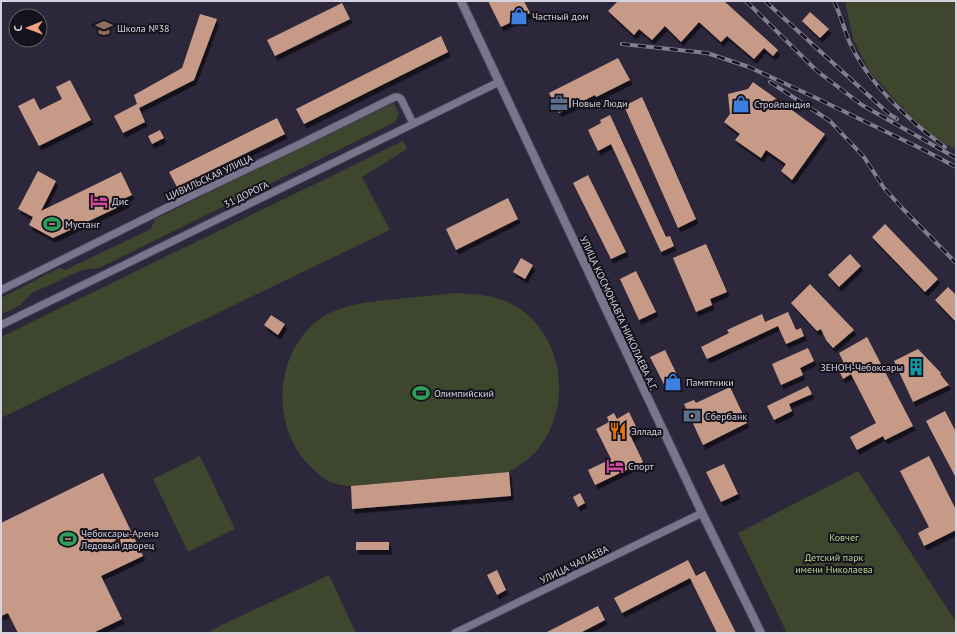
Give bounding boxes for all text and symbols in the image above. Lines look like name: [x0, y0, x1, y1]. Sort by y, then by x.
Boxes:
shop icon: Частный дом: [509, 6, 529, 26]
north arrow: [8, 8, 48, 48]
place label: Частный дом: [532, 10, 589, 23]
school or university icon: Школа №38: [94, 18, 114, 38]
place label: Школа №38: [117, 22, 170, 35]
text: С: [11, 25, 25, 31]
office icon: Новые Люди: [549, 93, 569, 113]
shop icon: Стройландия: [731, 94, 751, 114]
place label: Новые Люди: [572, 97, 628, 110]
place label: Стройландия: [754, 98, 811, 111]
street label: ЦИВИЛЬСКАЯ УЛИЦА: [164, 151, 255, 203]
street label: 31 ДОРОГА: [222, 178, 271, 211]
hotel icon: Дис: [89, 191, 109, 211]
place label: Дис: [112, 195, 129, 208]
sports icon: Мустанг: [42, 214, 62, 234]
place label: Мустанг: [65, 218, 100, 231]
street label: УЛИЦА КОСМОНАВТА НИКОЛАЕВА А.Г.: [577, 234, 660, 392]
building icon: ЗЕНОН-Чебоксары: [906, 357, 926, 377]
place label: ЗЕНОН-Чебоксары: [820, 361, 903, 374]
shop icon: Памятники: [663, 372, 683, 392]
place label: Памятники: [686, 376, 734, 389]
sports icon: Олимпийский: [411, 383, 431, 403]
place label: Олимпийский: [434, 387, 494, 400]
bank icon: Сбербанк: [682, 406, 702, 426]
place label: Сбербанк: [705, 410, 747, 423]
restaurant icon: Эллада: [608, 421, 628, 441]
place label: Эллада: [631, 425, 662, 438]
hotel icon: Спорт: [605, 456, 625, 476]
place label: Спорт: [628, 460, 654, 473]
place label: Чебоксары-Арена Ледовый дворец: [80, 527, 159, 552]
sports icon: Чебоксары-Арена Ледовый дворец: [58, 529, 78, 549]
park label: Ковчег: [829, 531, 859, 544]
street label: УЛИЦА ЧАПАЕВА: [538, 542, 611, 587]
park label: Детский парк имени Николаева: [795, 551, 873, 576]

